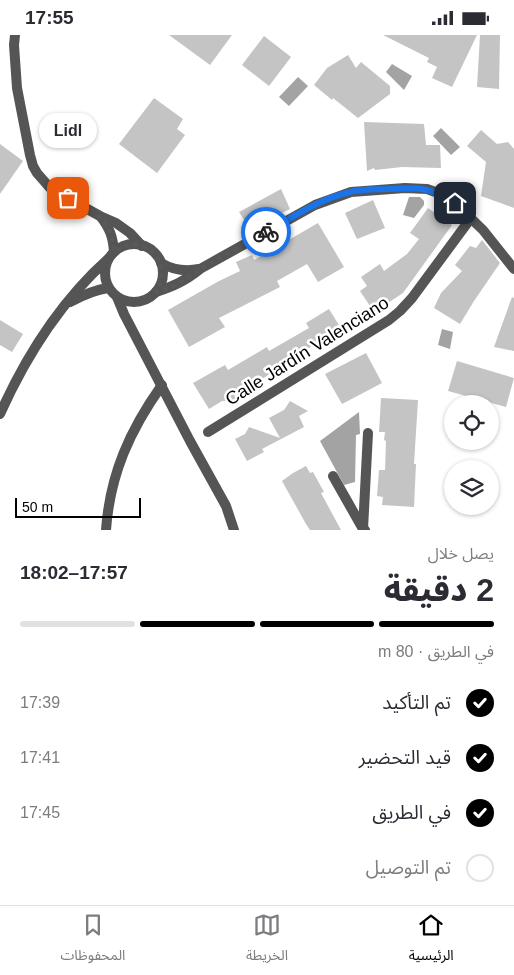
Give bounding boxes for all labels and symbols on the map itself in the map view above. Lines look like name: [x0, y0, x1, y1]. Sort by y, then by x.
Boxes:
callout: Lidl: [39, 113, 97, 148]
pin: [47, 177, 89, 219]
pin: [434, 182, 476, 224]
courier: [241, 207, 291, 257]
street label: Calle Jardín Valenciano: [222, 293, 392, 409]
scale bar: [15, 495, 141, 518]

